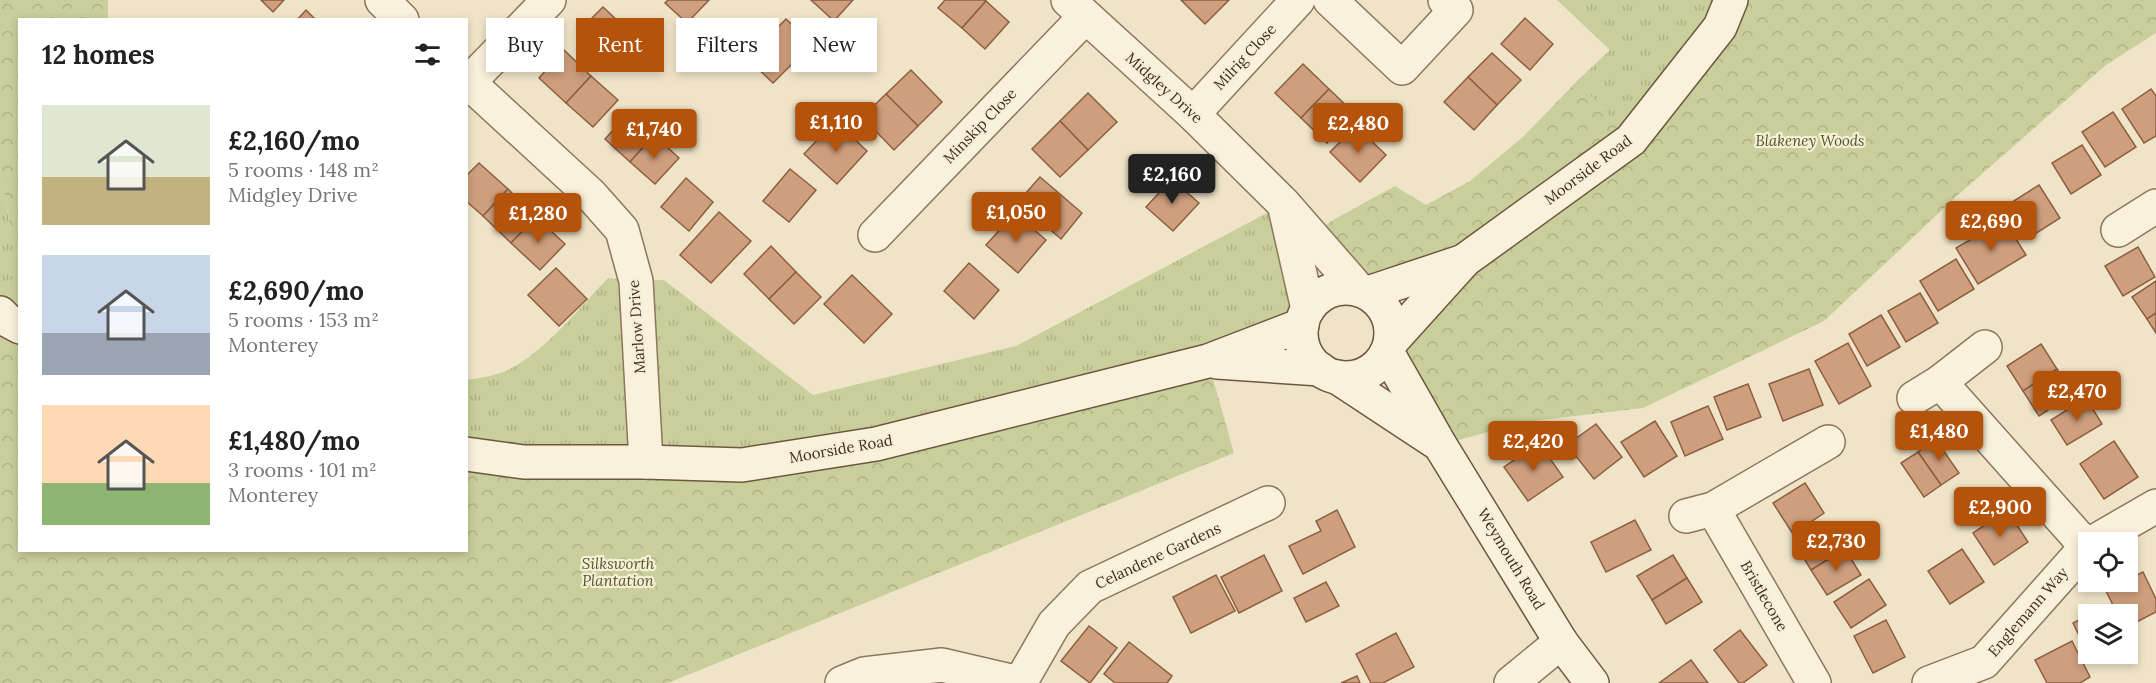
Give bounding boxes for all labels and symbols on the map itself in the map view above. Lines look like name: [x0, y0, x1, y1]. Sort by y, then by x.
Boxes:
street label: Milrig Close: [1209, 20, 1280, 94]
street label: Midgley Drive: [1122, 48, 1207, 127]
street label: Minskip Close: [939, 84, 1020, 167]
pin: £1,110: [787, 102, 885, 153]
pin: £2,480: [1309, 103, 1407, 154]
pin: £1,740: [605, 109, 703, 160]
street label: Moorside Road: [1540, 130, 1635, 209]
park label: Blakeney Woods: [1755, 131, 1865, 150]
pin: £2,160: [1123, 154, 1221, 205]
pin: £1,050: [967, 192, 1065, 243]
pin: £1,280: [489, 193, 587, 244]
pin: £2,690: [1942, 201, 2040, 252]
street label: Marlow Drive: [624, 279, 649, 375]
pin: £2,470: [2028, 371, 2126, 422]
pin: £1,480: [1890, 411, 1988, 462]
pin: £2,420: [1484, 421, 1582, 472]
street label: Moorside Road: [788, 430, 894, 467]
pin: £2,900: [1951, 487, 2049, 538]
street label: Weymouth Road: [1474, 505, 1549, 613]
street label: Celandene Gardens: [1092, 518, 1224, 593]
pin: £2,730: [1787, 521, 1885, 572]
park label: Silksworth Plantation: [582, 554, 655, 590]
street label: Bristlecone: [1737, 557, 1792, 635]
street label: Englemann Way: [1984, 563, 2072, 660]

